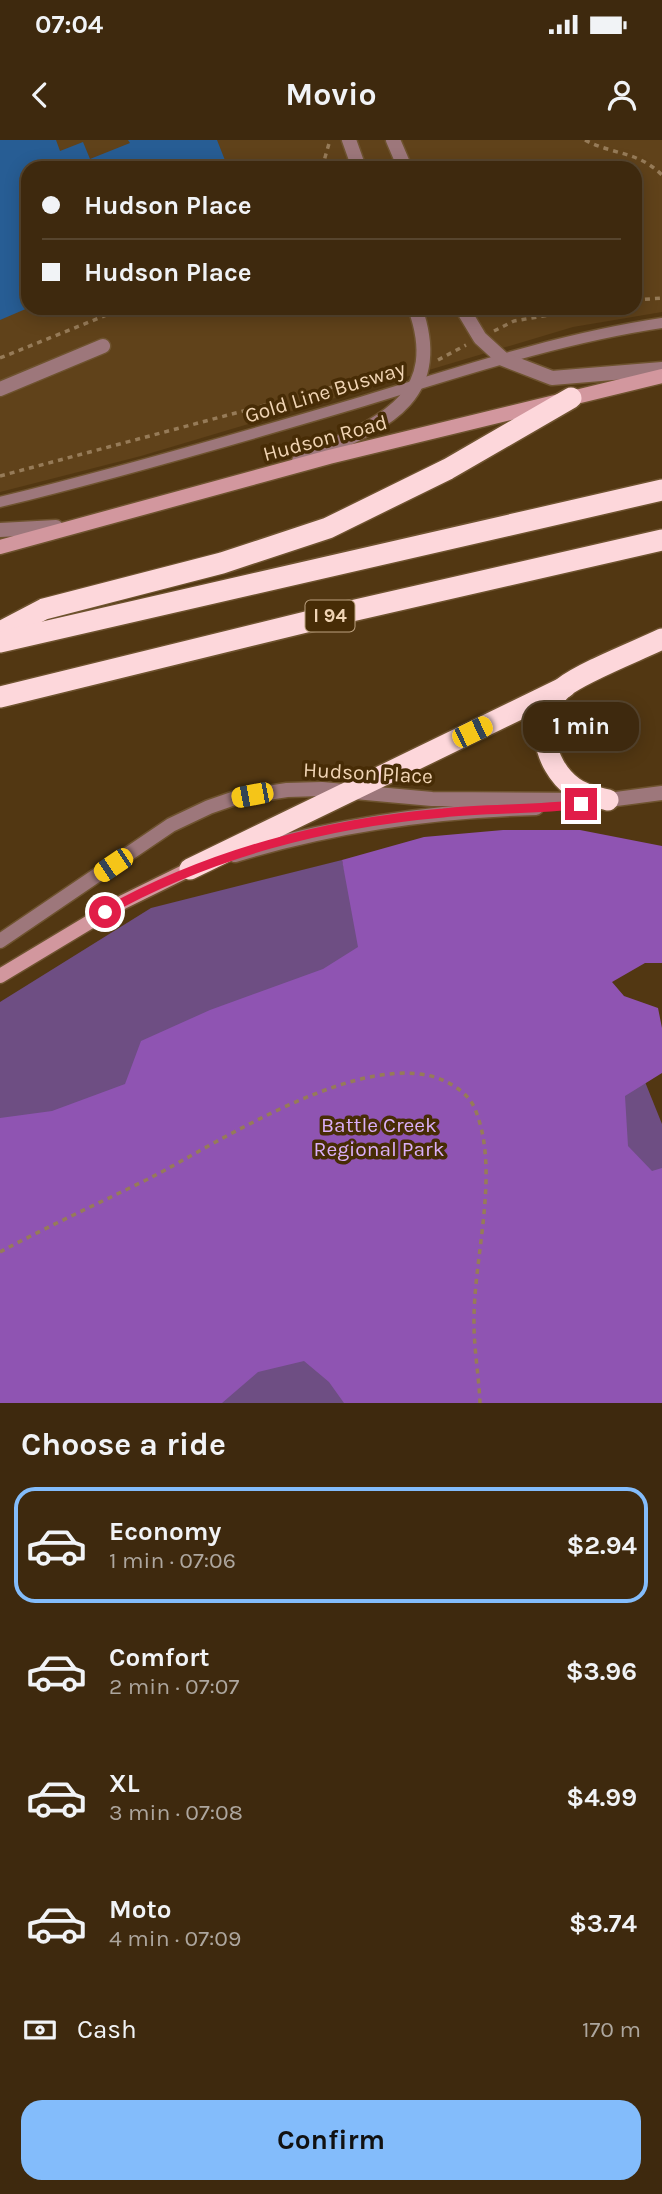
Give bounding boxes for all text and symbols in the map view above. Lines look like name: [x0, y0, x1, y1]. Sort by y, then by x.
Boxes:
text: 07:04: [35, 9, 103, 40]
icon: back: [21, 76, 59, 114]
text: Movio: [285, 76, 377, 113]
icon: person: [603, 76, 641, 114]
text: Hudson Place: [84, 190, 252, 221]
text: Hudson Place: [84, 257, 252, 288]
street label: Gold Line Busway: [242, 356, 408, 428]
street label: Hudson Road: [260, 410, 390, 466]
road number: I 94: [306, 601, 354, 631]
callout: 1 min: [523, 702, 639, 752]
car: [449, 713, 496, 751]
text: 1 min: [552, 713, 610, 740]
street label: Hudson Place: [302, 758, 434, 788]
car: [230, 781, 275, 809]
route end: [565, 788, 597, 820]
car: [90, 845, 137, 885]
route start: [89, 896, 121, 928]
park label: Battle Creek Regional Park: [314, 1113, 445, 1161]
text: Choose a ride: [21, 1426, 226, 1463]
icon: car: [25, 1514, 88, 1577]
text: Economy: [109, 1516, 221, 1547]
text: $2.94: [566, 1530, 637, 1561]
text: 1 min · 07:06: [109, 1547, 236, 1574]
icon: car: [25, 1640, 88, 1703]
text: Comfort: [109, 1642, 210, 1673]
text: $3.96: [566, 1656, 637, 1687]
text: 2 min · 07:07: [109, 1673, 239, 1700]
icon: car: [25, 1766, 88, 1829]
text: XL: [109, 1768, 140, 1799]
text: $4.99: [566, 1782, 637, 1813]
text: 3 min · 07:08: [109, 1799, 243, 1826]
icon: car: [25, 1892, 88, 1955]
text: Moto: [109, 1894, 171, 1925]
text: $3.74: [569, 1908, 637, 1939]
text: 4 min · 07:09: [109, 1925, 241, 1952]
icon: cash: [21, 2011, 59, 2049]
text: Cash: [77, 2014, 137, 2045]
text: 170 m: [582, 2016, 641, 2043]
button: Confirm: [21, 2100, 641, 2180]

